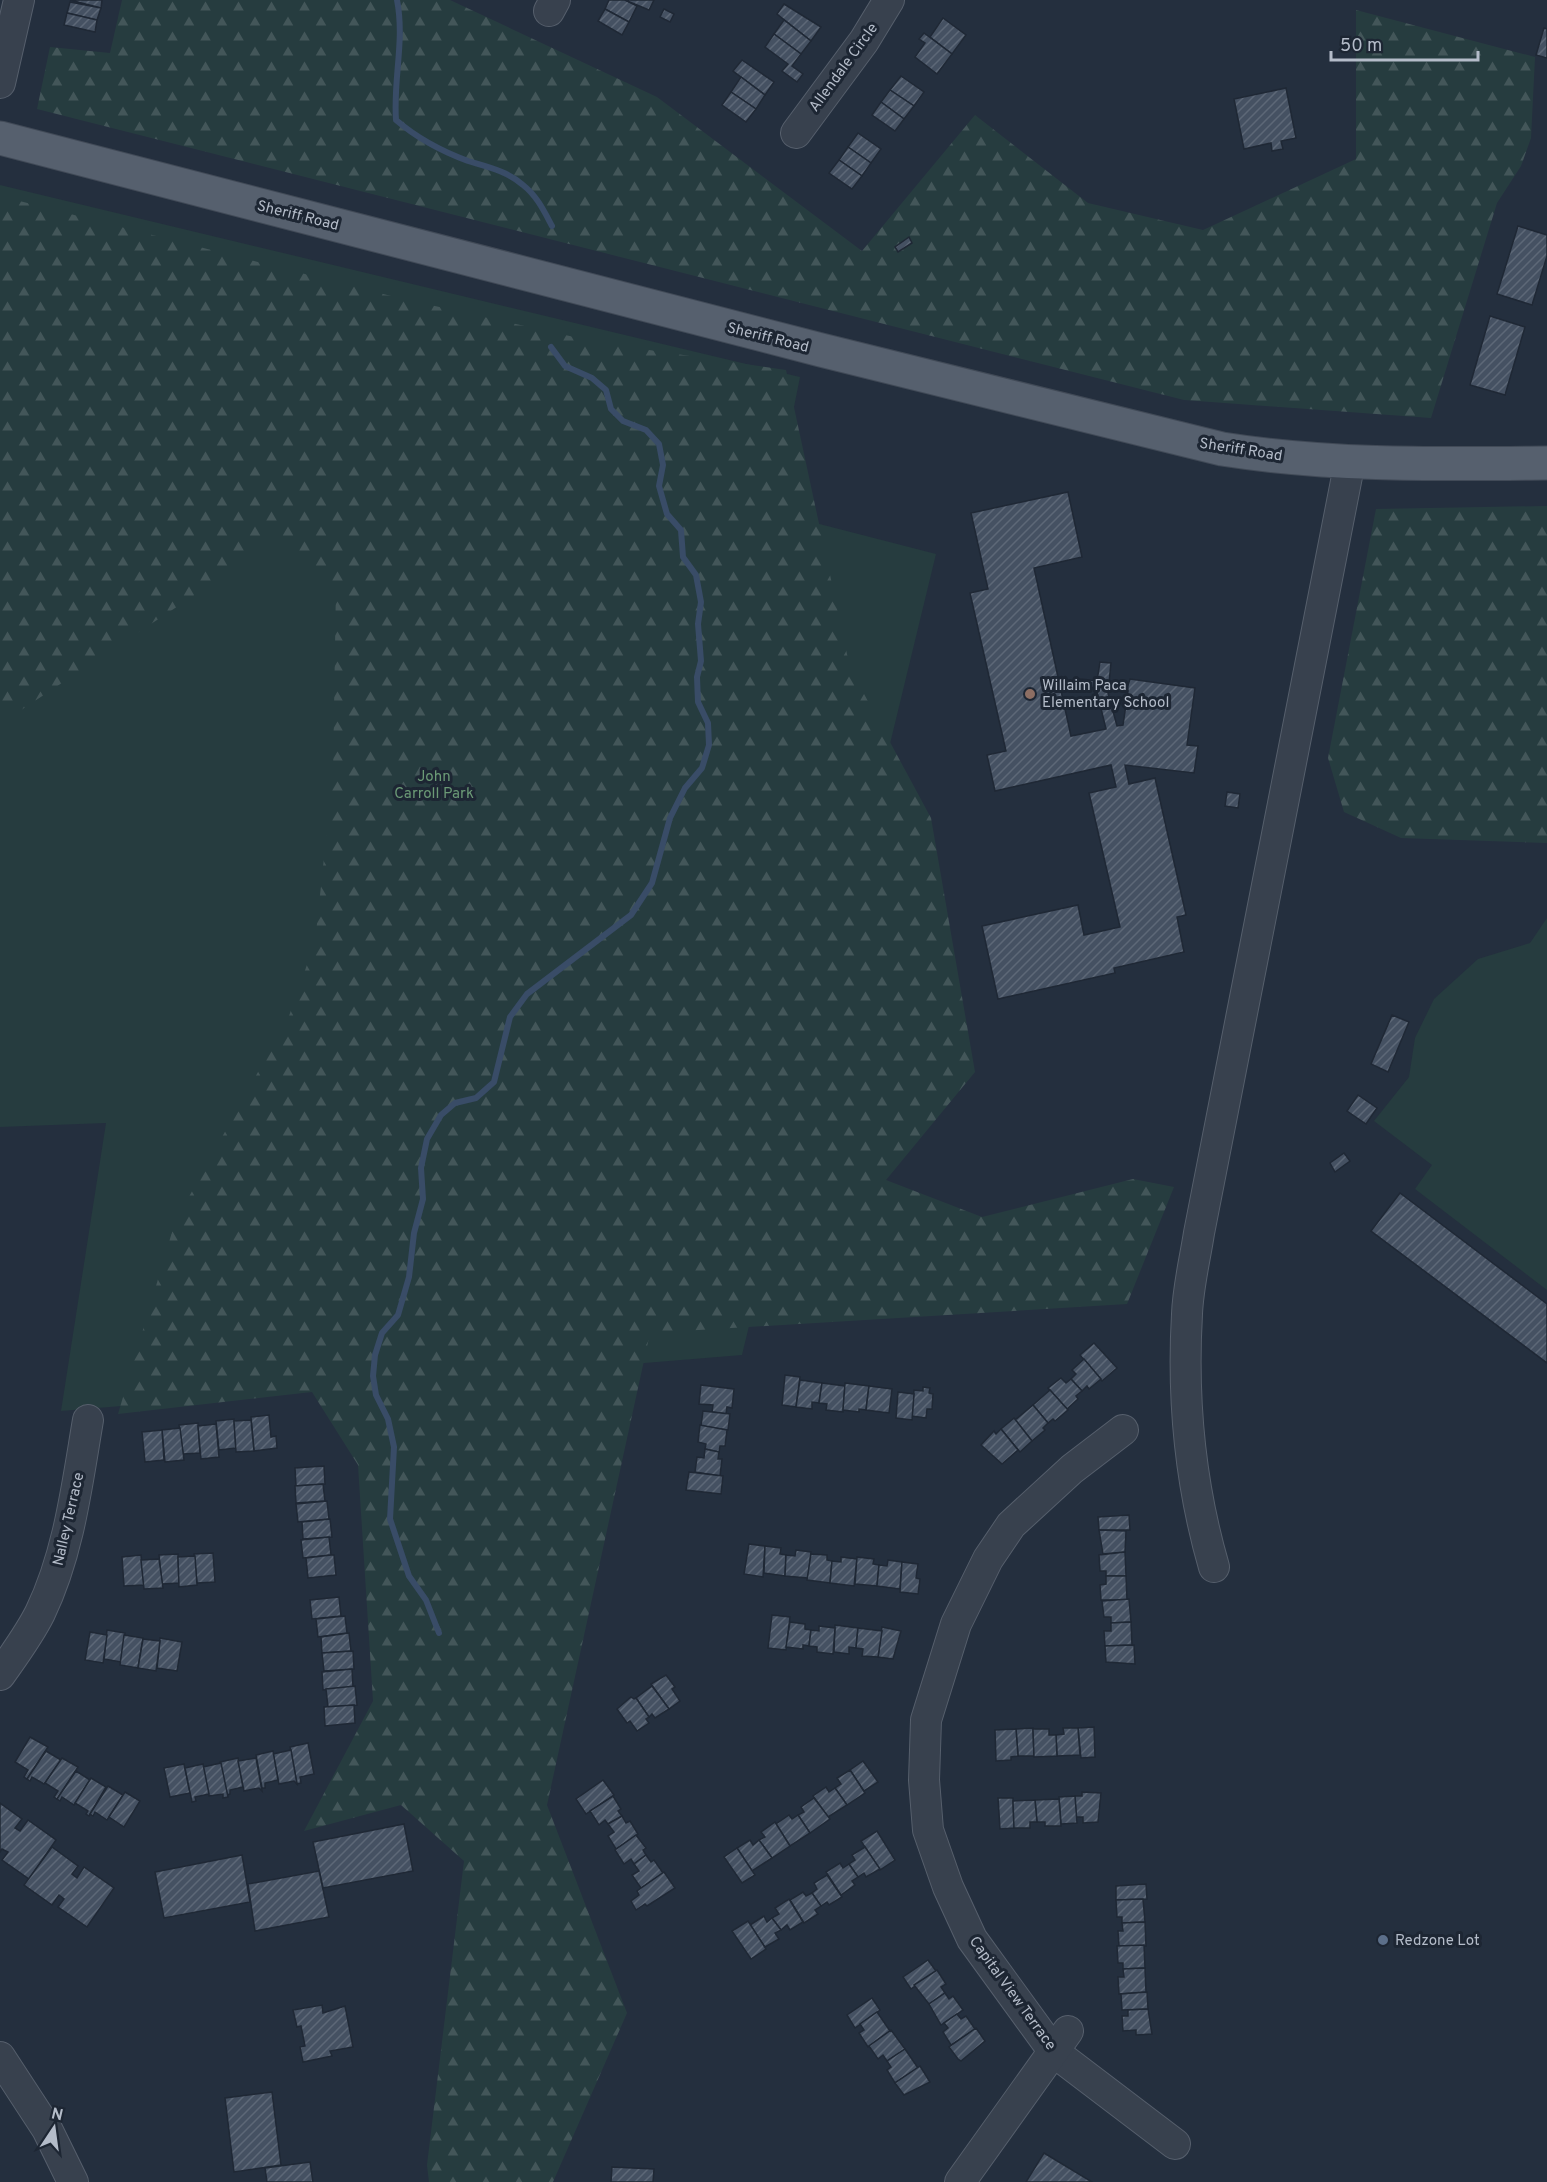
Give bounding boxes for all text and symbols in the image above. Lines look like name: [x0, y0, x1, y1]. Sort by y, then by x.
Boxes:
street label: Allendale Circle: [806, 20, 883, 116]
scale bar: [1331, 24, 1478, 62]
text: 50 m: [1340, 35, 1382, 58]
street label: Sheriff Road: [255, 197, 341, 236]
street label: Sheriff Road: [725, 319, 811, 358]
street label: Sheriff Road: [1198, 435, 1284, 466]
place label: Willaim Paca Elementary School: [1042, 677, 1169, 713]
marker: Willaim Paca Elementary School: [1023, 687, 1037, 701]
park label: John Carroll Park: [394, 768, 474, 804]
street label: Nalley Terrace: [49, 1471, 89, 1568]
place label: Redzone Lot: [1395, 1932, 1480, 1951]
street label: Capital View Terrace: [964, 1933, 1060, 2055]
marker: Redzone Lot: [1376, 1933, 1390, 1947]
north arrow: [24, 2098, 84, 2158]
text: N: [49, 2104, 65, 2126]

